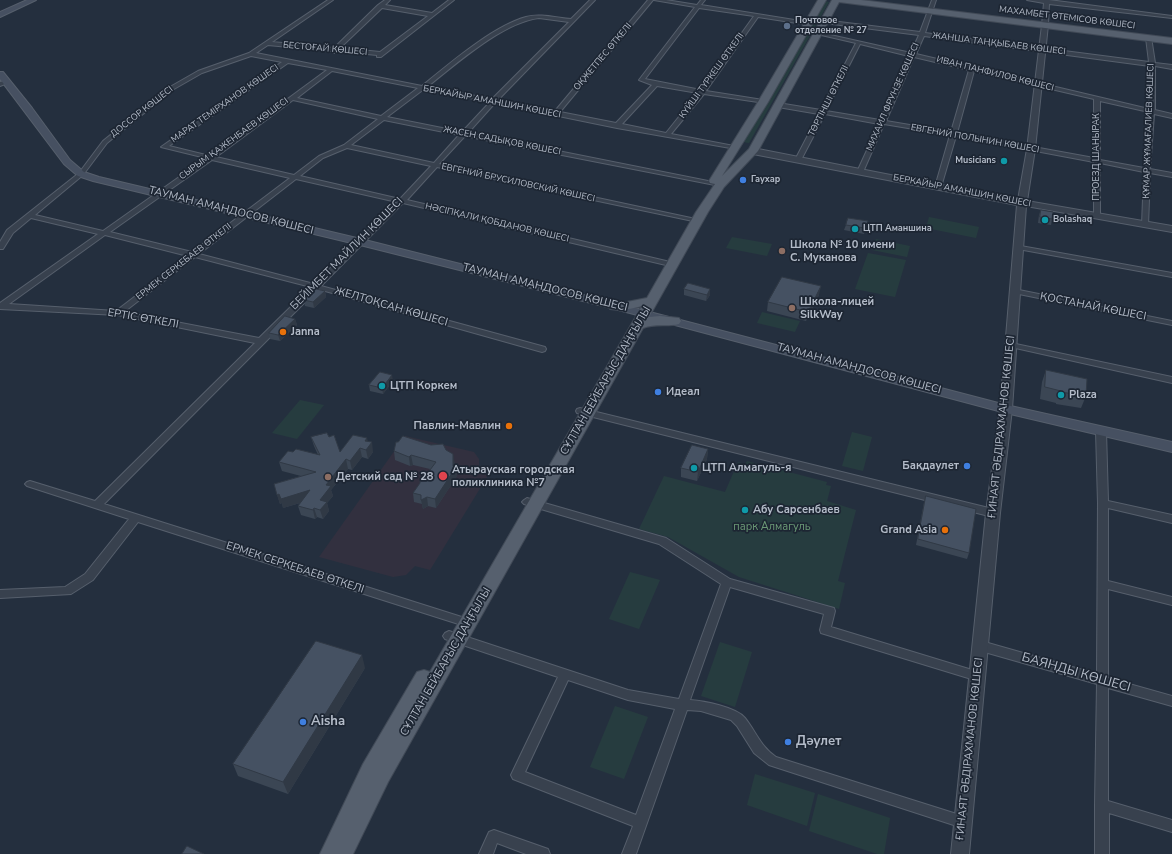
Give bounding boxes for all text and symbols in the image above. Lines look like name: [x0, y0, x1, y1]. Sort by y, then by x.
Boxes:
street label: МАХАМБЕТ ӨТЕМІСОВ КӨШЕСІ: [998, 4, 1136, 32]
place label: Почтовое отделение № 27: [795, 16, 867, 37]
street label: ОҚЖЕТПЕС ӨТКЕЛІ: [572, 21, 634, 93]
marker: Почтовое отделение № 27: [782, 21, 792, 31]
street label: ЖАНША ТАҢҚЫБАЕВ КӨШЕСІ: [932, 30, 1066, 58]
street label: КҮЙШІ ТҮРКЕШ ӨТКЕЛІ: [677, 31, 747, 121]
street label: БЕСТОҒАЙ КӨШЕСІ: [282, 40, 368, 58]
street label: МИХАИЛ ФРУНЗЕ КӨШЕСІ: [864, 41, 922, 153]
street label: ИВАН ПАНФИЛОВ КӨШЕСІ: [935, 54, 1055, 94]
street label: МАРАТ ТЕМІРХАНОВ КӨШЕСІ: [169, 63, 281, 145]
street label: ҚҰМАР ЖҰМАҒАЛИЕВ КӨШЕСІ: [1141, 63, 1157, 199]
street label: ТӨРТІНШІ ӨТКЕЛІ: [806, 64, 852, 138]
street label: БЕРКАЙЫР АМАНШИН КӨШЕСІ: [422, 83, 562, 121]
street label: ДОССОР КӨШЕСІ: [109, 84, 175, 140]
street label: СЫРЫМ ҚАЖЕНБАЕВ КӨШЕСІ: [177, 96, 291, 182]
street label: ПРОЕЗД ШАНЫРАК: [1092, 113, 1102, 201]
street label: ЕВГЕНИЙ ПОЛЫНИН КӨШЕСІ: [910, 122, 1040, 156]
street label: ЖАСЕН САДЫҚОВ КӨШЕСІ: [442, 124, 562, 158]
place label: Musicians: [955, 156, 996, 166]
marker: Musicians: [999, 156, 1009, 166]
street label: ЕВГЕНИЙ БРУСИЛОВСКИЙ КӨШЕСІ: [440, 161, 596, 205]
street label: БЕРКАЙЫР АМАНШИН КӨШЕСІ: [892, 172, 1032, 210]
marker: Гаухар: [738, 175, 748, 185]
place label: Гаухар: [751, 175, 780, 185]
street label: ТАУМАН АМАНДОСОВ КӨШЕСІ: [147, 184, 315, 238]
street label: БЕЙІМБЕТ МАЙЛИН КӨШЕСІ: [288, 195, 406, 313]
street label: НӘСІПҚАЛИ ҚОБДАНОВ КӨШЕСІ: [424, 201, 570, 245]
marker: Bolashaq: [1040, 215, 1050, 225]
place label: Bolashaq: [1053, 215, 1092, 225]
street label: ЕРМЕК СЕРКЕБАЕВ ӨТКЕЛІ: [134, 221, 234, 303]
marker: ЦТП Аманшина: [850, 224, 860, 234]
place label: ЦТП Аманшина: [863, 224, 932, 234]
place label: Школа № 10 имени С. Муканова: [790, 238, 895, 264]
marker: Школа № 10 имени С. Муканова: [777, 246, 787, 256]
street label: ТАУМАН АМАНДОСОВ КӨШЕСІ: [461, 261, 629, 315]
street label: ЖЕЛТОҚСАН КӨШЕСІ: [333, 285, 449, 329]
street label: ҚОСТАНАЙ КӨШЕСІ: [1039, 290, 1147, 324]
place label: Школа-лицей SilkWay: [800, 295, 874, 321]
marker: Школа-лицей SilkWay: [787, 303, 797, 313]
street label: СҰЛТАН БЕЙБАРЫС ДАҢҒЫЛЫ: [558, 304, 654, 458]
street label: ЕРТІС ӨТКЕЛІ: [106, 306, 180, 332]
place label: Janna: [291, 325, 320, 339]
marker: Janna: [278, 327, 288, 337]
street label: ҒИНАЯТ ӘБДІРАХМАНОВ КӨШЕСІ: [986, 335, 1018, 519]
street label: ТАУМАН АМАНДОСОВ КӨШЕСІ: [776, 341, 942, 397]
place label: ЦТП Коркем: [390, 379, 457, 393]
marker: ЦТП Коркем: [377, 381, 387, 391]
place label: Идеал: [666, 385, 700, 399]
marker: Идеал: [653, 387, 663, 397]
place label: Plaza: [1069, 388, 1097, 402]
marker: Plaza: [1056, 390, 1066, 400]
place label: Павлин-Мавлин: [414, 419, 501, 433]
marker: Павлин-Мавлин: [504, 421, 514, 431]
place label: Бақдаулет: [902, 459, 959, 473]
place label: ЦТП Алмагуль-я: [702, 461, 792, 475]
marker: Бақдаулет: [962, 461, 972, 471]
place label: Атырауская городская поликлиника №7: [452, 463, 575, 489]
marker: ЦТП Алмагуль-я: [689, 463, 699, 473]
place label: Детский сад № 28: [336, 470, 433, 484]
marker: Атырауская городская поликлиника №7: [437, 470, 449, 482]
marker: Детский сад № 28: [323, 472, 333, 482]
place label: Абу Сарсенбаев: [753, 503, 840, 517]
marker: Абу Сарсенбаев: [740, 505, 750, 515]
park label: парк Алмагуль: [733, 520, 811, 534]
place label: Grand Asia: [880, 523, 937, 537]
marker: Grand Asia: [940, 525, 950, 535]
street label: ЕРМЕК СЕРКЕБАЕВ ӨТКЕЛІ: [224, 539, 366, 597]
street label: СҰЛТАН БЕЙБАРЫС ДАҢҒЫЛЫ: [398, 585, 494, 739]
street label: БАЯНДЫ КӨШЕСІ: [1020, 650, 1132, 696]
street label: ҒИНАЯТ ӘБДІРАХМАНОВ КӨШЕСІ: [954, 657, 986, 841]
place label: Aisha: [311, 714, 345, 730]
marker: Aisha: [298, 717, 308, 727]
place label: Дәулет: [796, 734, 841, 750]
marker: Дәулет: [783, 737, 793, 747]

